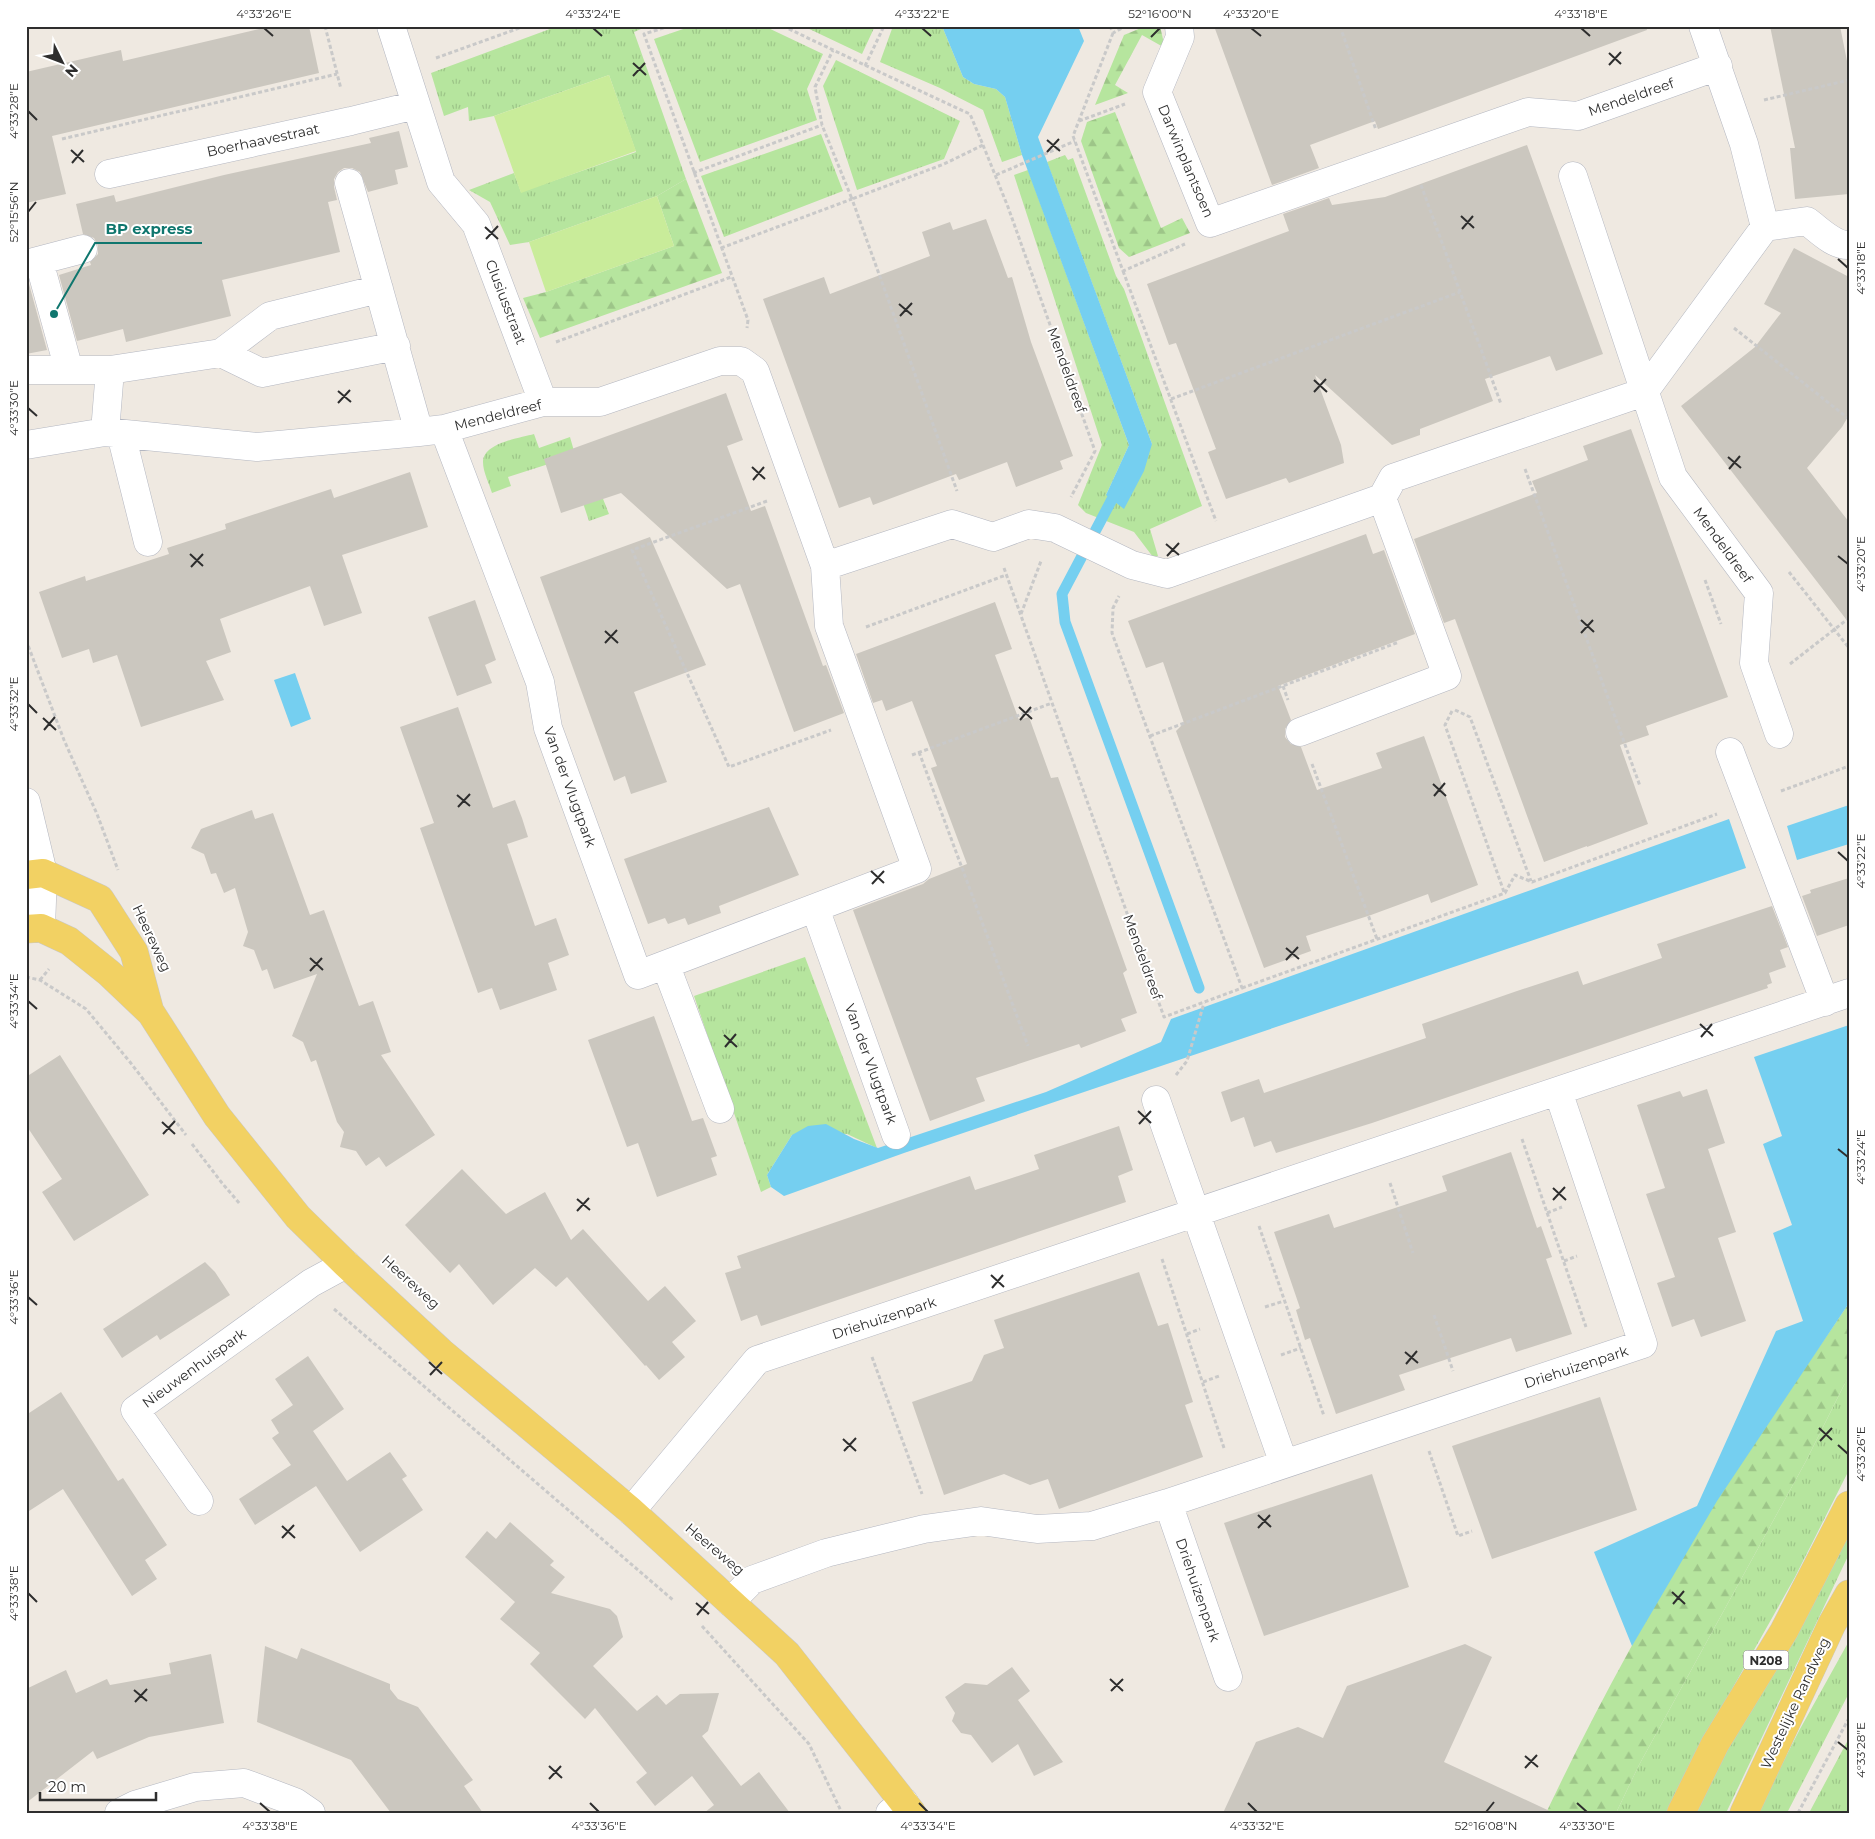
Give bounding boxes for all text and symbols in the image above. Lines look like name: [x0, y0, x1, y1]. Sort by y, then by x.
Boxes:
text: 4°33'26"E: [236, 6, 292, 21]
text: 4°33'24"E: [565, 6, 621, 21]
text: 4°33'22"E: [894, 6, 950, 21]
text: 52°16'00"N: [1128, 6, 1192, 21]
text: 4°33'20"E: [1223, 6, 1279, 21]
text: 4°33'18"E: [1554, 6, 1608, 21]
north arrow: [38, 38, 88, 88]
text: N: [61, 60, 82, 81]
street label: Mendeldreef: [1586, 73, 1677, 120]
text: 4°33'28"E: [6, 83, 21, 139]
street label: Darwinplantsoen: [1154, 102, 1218, 220]
street label: Boerhaavestraat: [205, 119, 321, 161]
text: 52°15'56"N: [6, 182, 21, 242]
callout: BP express: [95, 213, 202, 243]
text: BP express: [106, 219, 193, 238]
text: 4°33'18"E: [1853, 241, 1868, 295]
street label: Clusiusstraat: [482, 257, 531, 347]
street label: Mendeldreef: [1043, 325, 1091, 416]
text: 4°33'30"E: [6, 380, 21, 436]
street label: Mendeldreef: [452, 395, 545, 435]
street label: Mendeldreef: [1689, 503, 1757, 588]
text: 4°33'20"E: [1853, 536, 1868, 592]
text: 4°33'32"E: [6, 677, 21, 731]
street label: Van der Vlugtpark: [540, 724, 600, 850]
text: 4°33'22"E: [1853, 833, 1868, 889]
street label: Heereweg: [129, 901, 175, 975]
street label: Mendeldreef: [1119, 912, 1167, 1003]
text: 4°33'34"E: [6, 973, 21, 1029]
street label: Van der Vlugtpark: [841, 1001, 901, 1127]
text: 4°33'24"E: [1853, 1129, 1868, 1185]
street label: Heereweg: [378, 1251, 444, 1313]
text: 4°33'36"E: [6, 1269, 21, 1325]
street label: Driehuizenpark: [830, 1292, 939, 1343]
street label: Nieuwenhuispark: [139, 1324, 250, 1412]
street label: Driehuizenpark: [1522, 1341, 1631, 1392]
text: 4°33'26"E: [1853, 1426, 1868, 1482]
street label: Heereweg: [682, 1519, 748, 1579]
street label: Driehuizenpark: [1172, 1536, 1224, 1645]
text: 4°33'38"E: [6, 1565, 21, 1621]
street label: Westelijke Randweg: [1757, 1634, 1833, 1772]
road number: N208: [1744, 1650, 1788, 1670]
text: 4°33'28"E: [1853, 1722, 1868, 1778]
scale bar: [40, 1769, 156, 1801]
text: 20 m: [48, 1777, 86, 1796]
text: 4°33'38"E: [242, 1818, 298, 1833]
text: 4°33'36"E: [571, 1818, 627, 1833]
text: 4°33'34"E: [900, 1818, 956, 1833]
text: 4°33'32"E: [1230, 1818, 1284, 1833]
text: 52°16'08"N: [1454, 1818, 1518, 1833]
text: 4°33'30"E: [1559, 1818, 1615, 1833]

